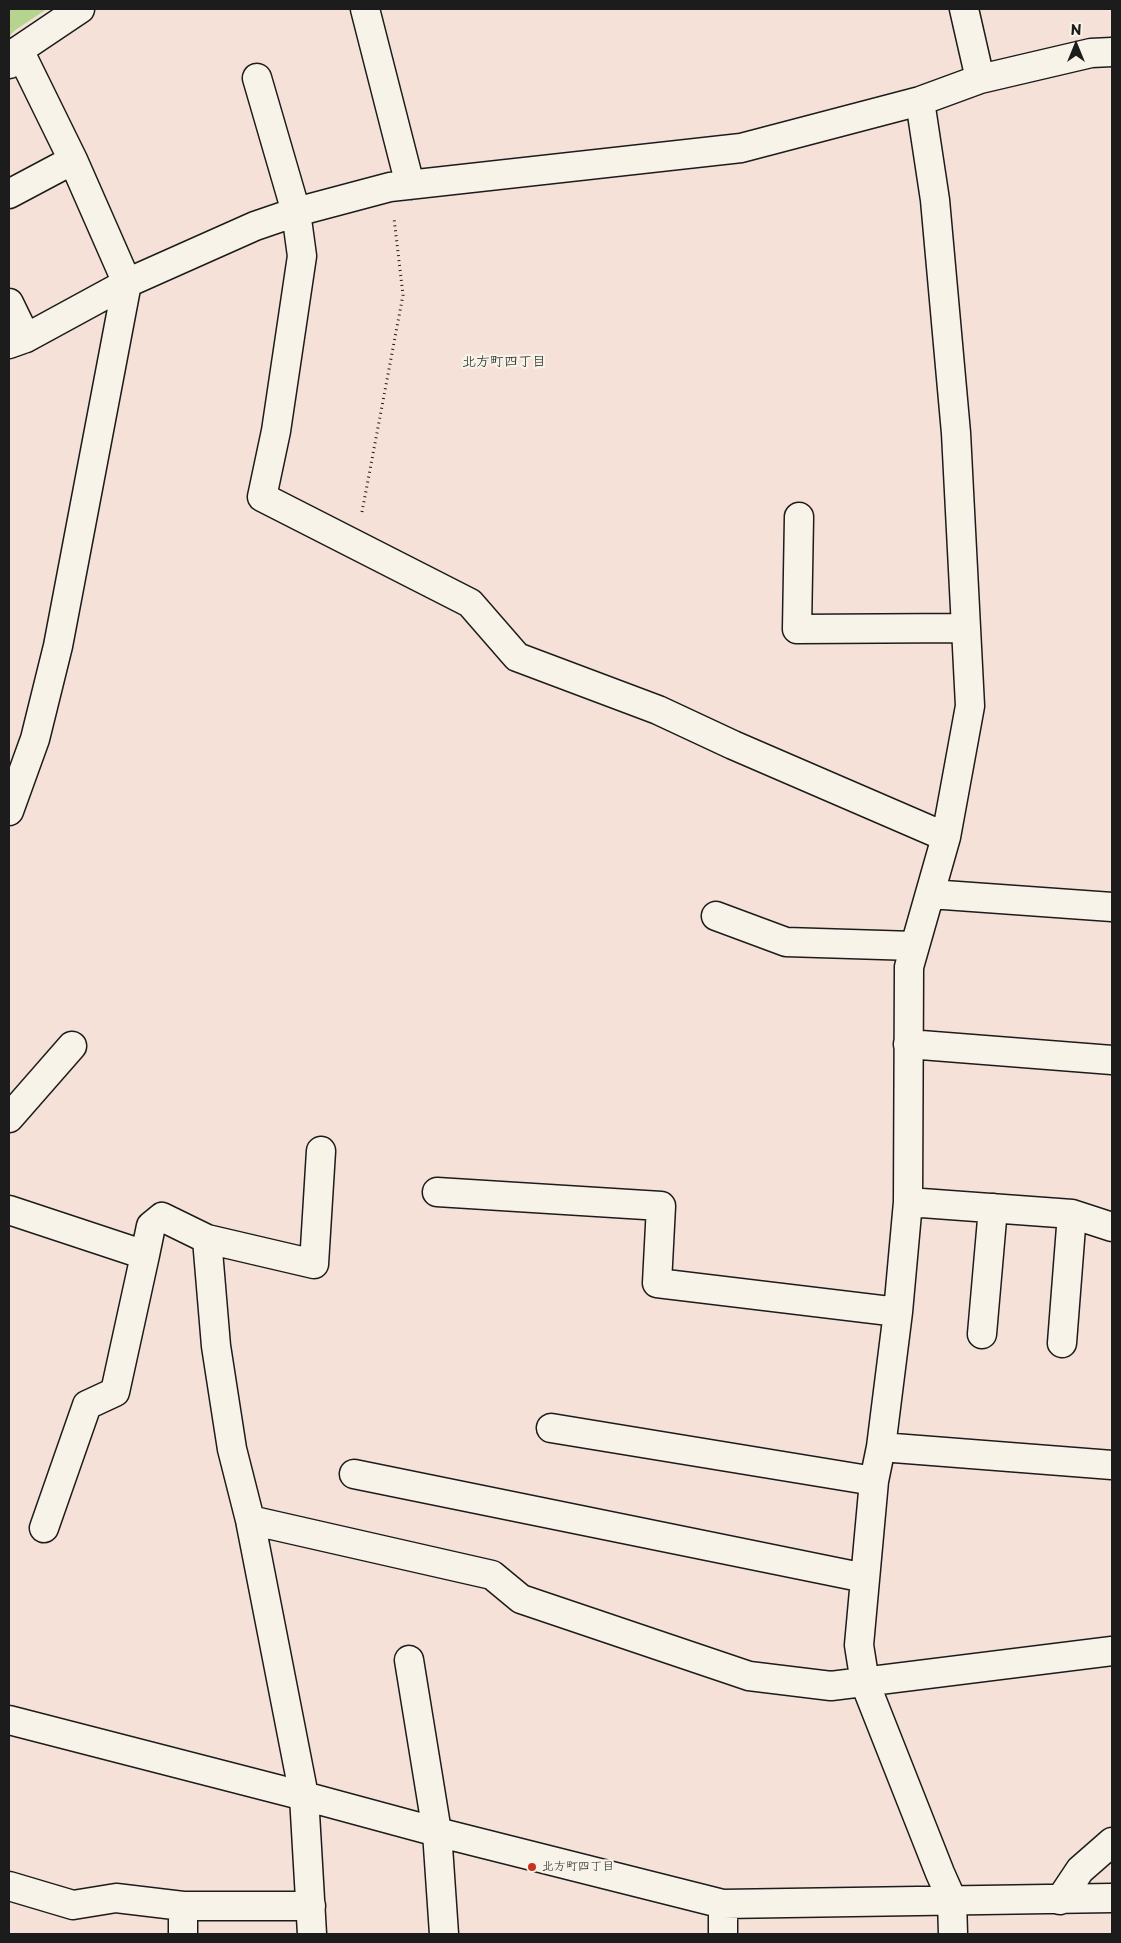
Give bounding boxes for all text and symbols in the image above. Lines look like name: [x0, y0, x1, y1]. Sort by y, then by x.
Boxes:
text: N: [1070, 19, 1082, 40]
north arrow: [1051, 20, 1101, 70]
district label: 北方町四丁目: [462, 354, 546, 370]
place label: 北方町四丁目: [542, 1860, 614, 1874]
marker: 北方町四丁目: [526, 1861, 538, 1873]

